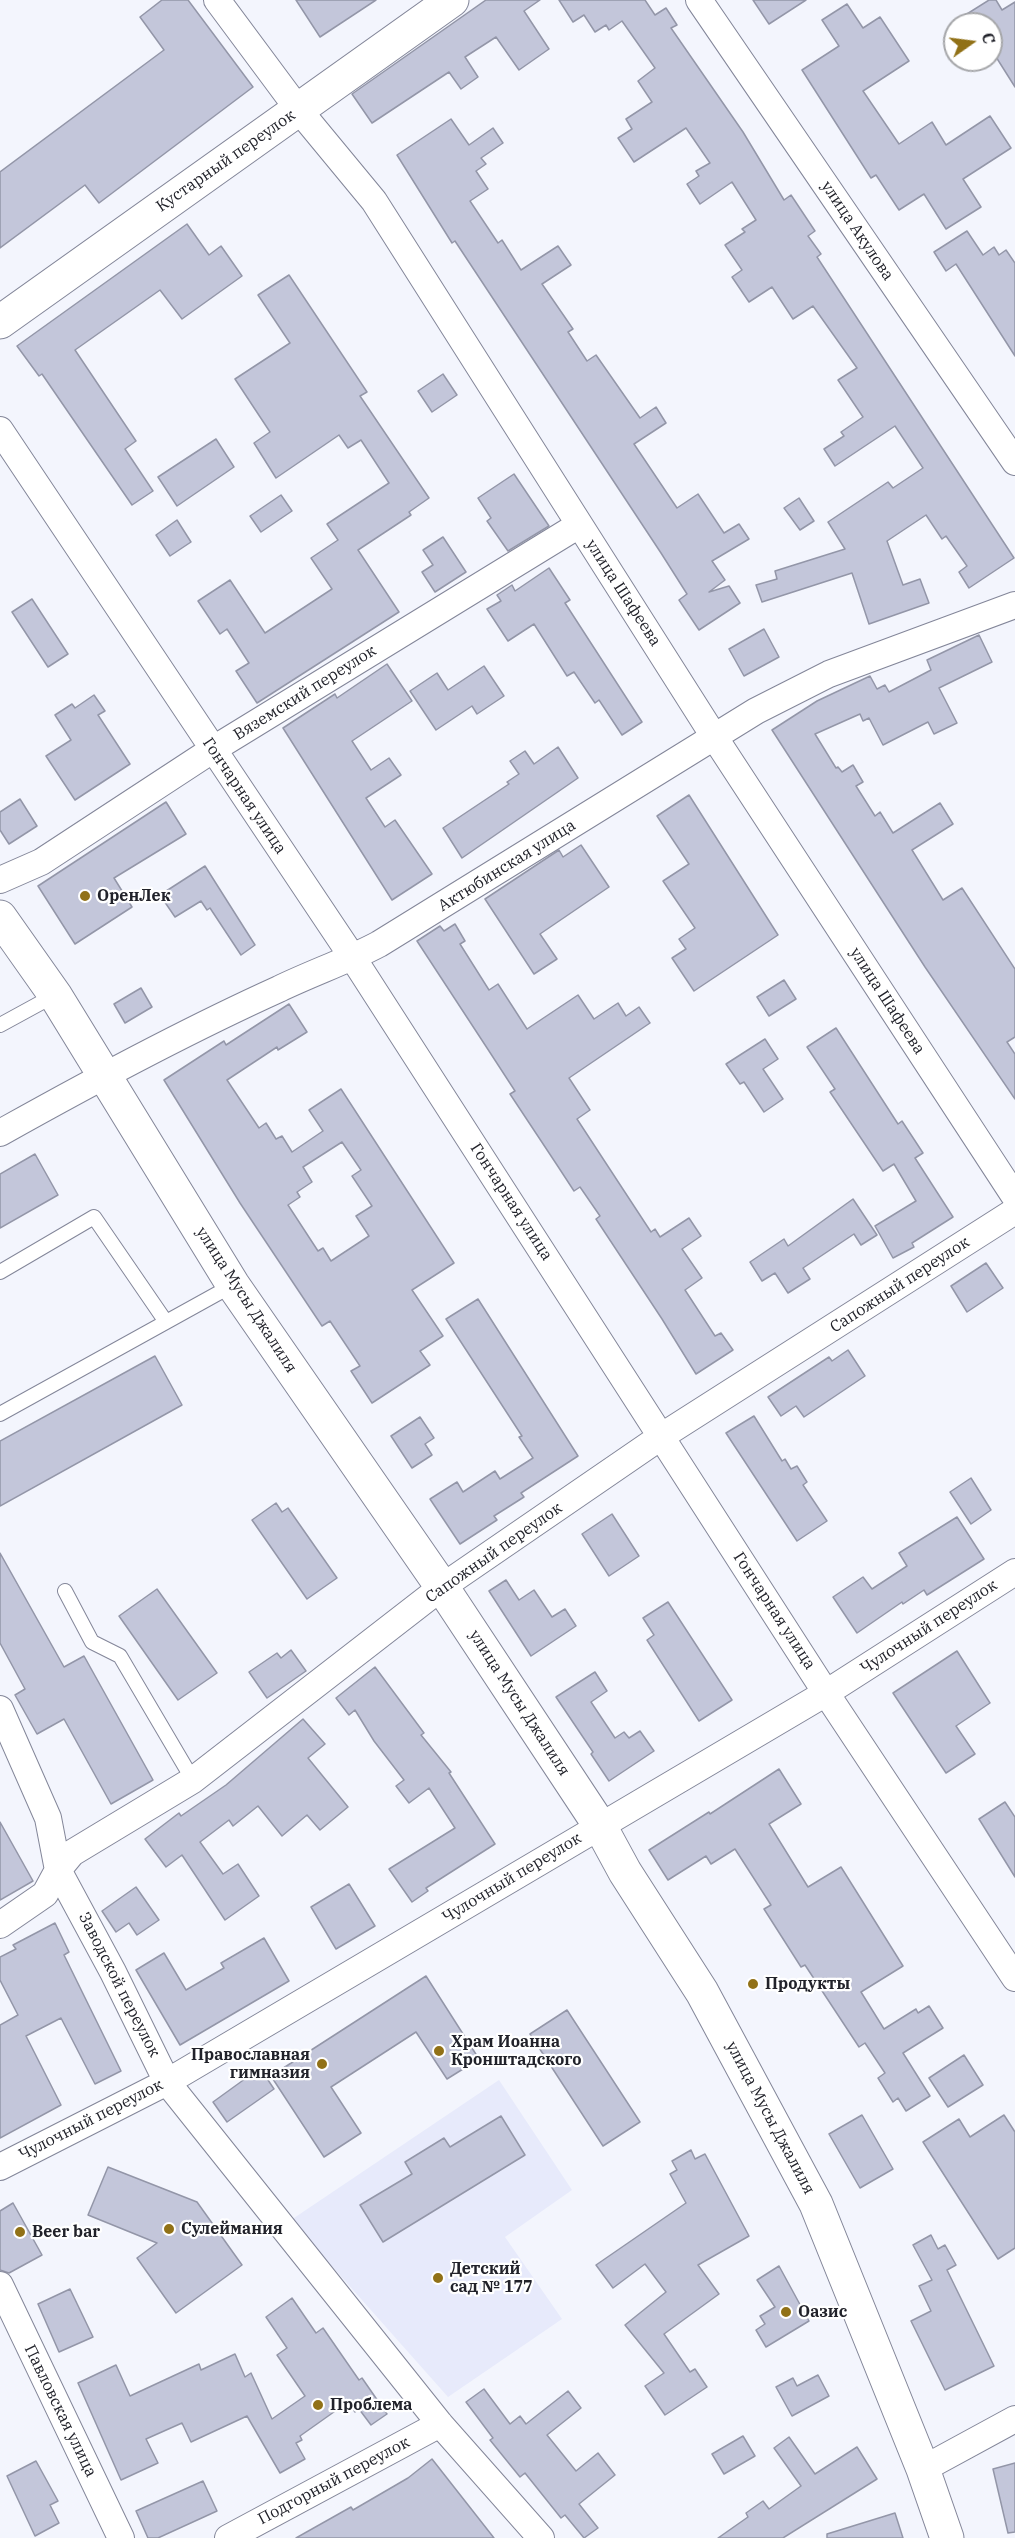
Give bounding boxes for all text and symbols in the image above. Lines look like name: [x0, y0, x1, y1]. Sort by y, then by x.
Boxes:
north arrow: [943, 12, 1003, 72]
text: С: [978, 31, 1000, 46]
street label: Кустарный переулок: [153, 106, 299, 216]
street label: улица Акулова: [817, 178, 897, 284]
street label: улица Шафеева: [581, 536, 665, 650]
street label: Вяземский переулок: [230, 641, 380, 745]
street label: Гончарная улица: [198, 734, 290, 858]
street label: Актюбинская улица: [435, 816, 579, 916]
place label: ОренЛек: [97, 886, 170, 906]
marker: ОренЛек: [78, 889, 92, 903]
street label: улица Шафеева: [845, 944, 929, 1058]
street label: Гончарная улица: [466, 1140, 556, 1264]
street label: улица Мусы Джалиля: [192, 1223, 300, 1377]
street label: Сапожный переулок: [827, 1233, 973, 1337]
street label: Сапожный переулок: [422, 1499, 566, 1607]
street label: Гончарная улица: [729, 1549, 819, 1673]
street label: Чулочный переулок: [857, 1576, 1001, 1678]
street label: улица Мусы Джалиля: [465, 1626, 573, 1780]
street label: Чулочный переулок: [439, 1829, 585, 1927]
street label: Заводской переулок: [74, 1909, 164, 2061]
place label: Продукты: [765, 1974, 850, 1994]
marker: Продукты: [746, 1977, 760, 1991]
place label: Храм Иоанна Кронштадского: [451, 2032, 582, 2070]
street label: улица Мусы Джалиля: [722, 2038, 818, 2198]
marker: Храм Иоанна Кронштадского: [432, 2044, 446, 2058]
place label: Православная гимназия: [191, 2045, 310, 2083]
marker: Православная гимназия: [315, 2057, 329, 2071]
street label: Чулочный переулок: [16, 2075, 166, 2165]
place label: Сулеймания: [181, 2219, 283, 2239]
place label: Beer bar: [32, 2222, 100, 2242]
marker: Сулеймания: [162, 2222, 176, 2236]
marker: Beer bar: [13, 2225, 27, 2239]
place label: Детский сад № 177: [450, 2259, 533, 2297]
marker: Детский сад № 177: [431, 2271, 445, 2285]
place label: Оазис: [798, 2302, 847, 2322]
marker: Оазис: [779, 2305, 793, 2319]
street label: Павловская улица: [20, 2342, 100, 2480]
place label: Проблема: [330, 2395, 412, 2415]
marker: Проблема: [311, 2398, 325, 2412]
street label: Подгорный переулок: [255, 2433, 413, 2529]

